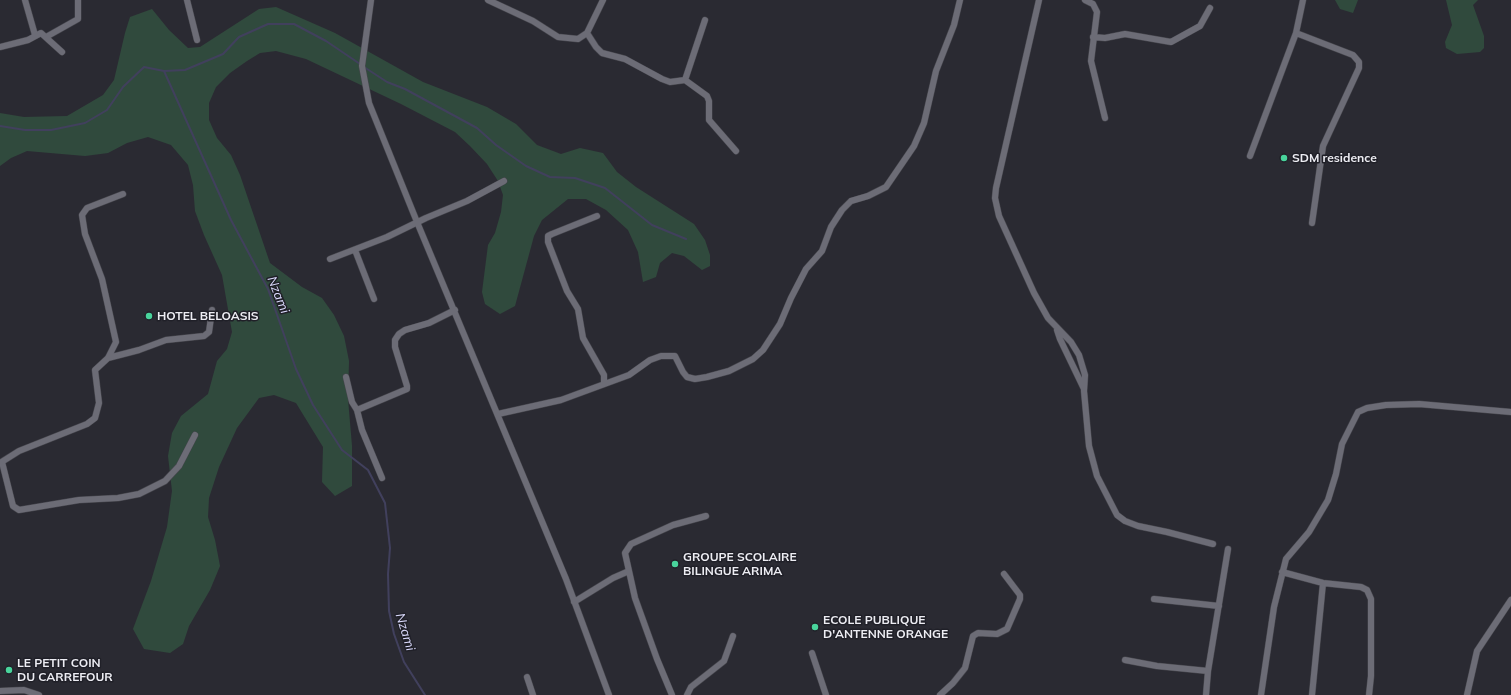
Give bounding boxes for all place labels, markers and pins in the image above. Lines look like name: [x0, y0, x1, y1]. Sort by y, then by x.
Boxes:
place label: SDM residence: [1292, 151, 1377, 165]
marker: SDM residence: [1279, 153, 1289, 163]
place label: HOTEL BELOASIS: [157, 309, 259, 323]
marker: HOTEL BELOASIS: [144, 311, 154, 321]
place label: GROUPE SCOLAIRE BILINGUE ARIMA: [683, 550, 797, 578]
marker: GROUPE SCOLAIRE BILINGUE ARIMA: [670, 559, 680, 569]
place label: ECOLE PUBLIQUE D'ANTENNE ORANGE: [823, 613, 948, 641]
marker: ECOLE PUBLIQUE D'ANTENNE ORANGE: [810, 622, 820, 632]
place label: LE PETIT COIN DU CARREFOUR: [17, 656, 113, 684]
marker: LE PETIT COIN DU CARREFOUR: [4, 665, 14, 675]

